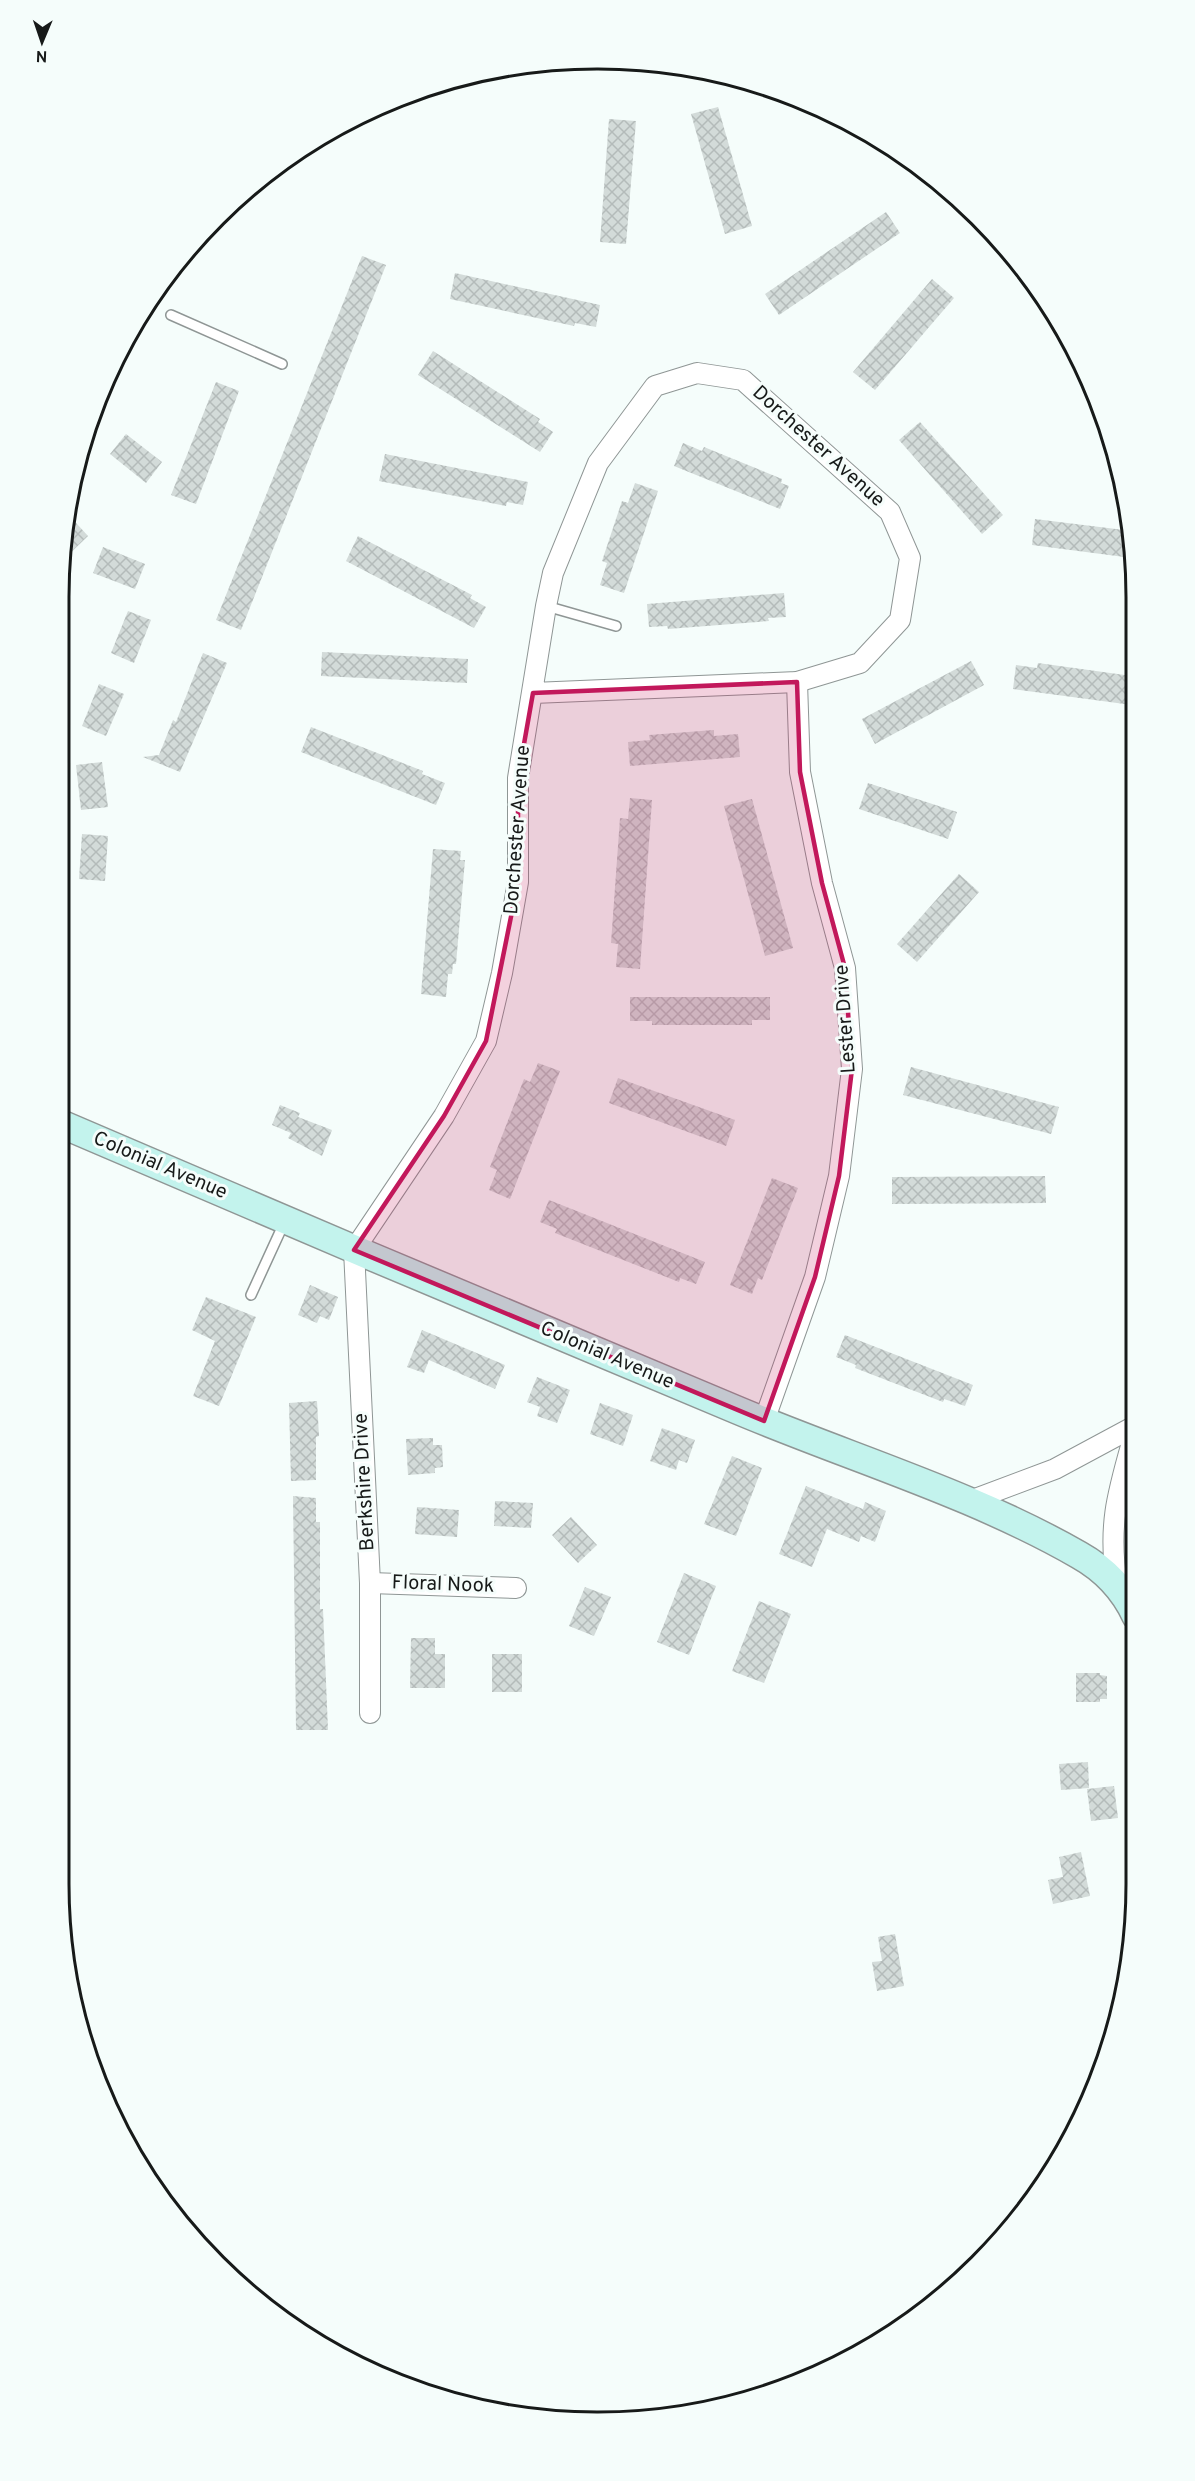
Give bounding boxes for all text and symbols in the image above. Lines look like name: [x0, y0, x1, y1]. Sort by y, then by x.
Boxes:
north arrow: [12, 12, 72, 72]
text: N: [35, 45, 48, 65]
street label: Dorchester Avenue: [746, 380, 890, 514]
street label: Dorchester Avenue: [499, 744, 537, 916]
street label: Lester Drive: [829, 964, 863, 1074]
street label: Colonial Avenue: [89, 1126, 231, 1206]
street label: Colonial Avenue: [536, 1316, 678, 1396]
street label: Berkshire Drive: [348, 1412, 382, 1552]
street label: Floral Nook: [391, 1570, 495, 1600]

